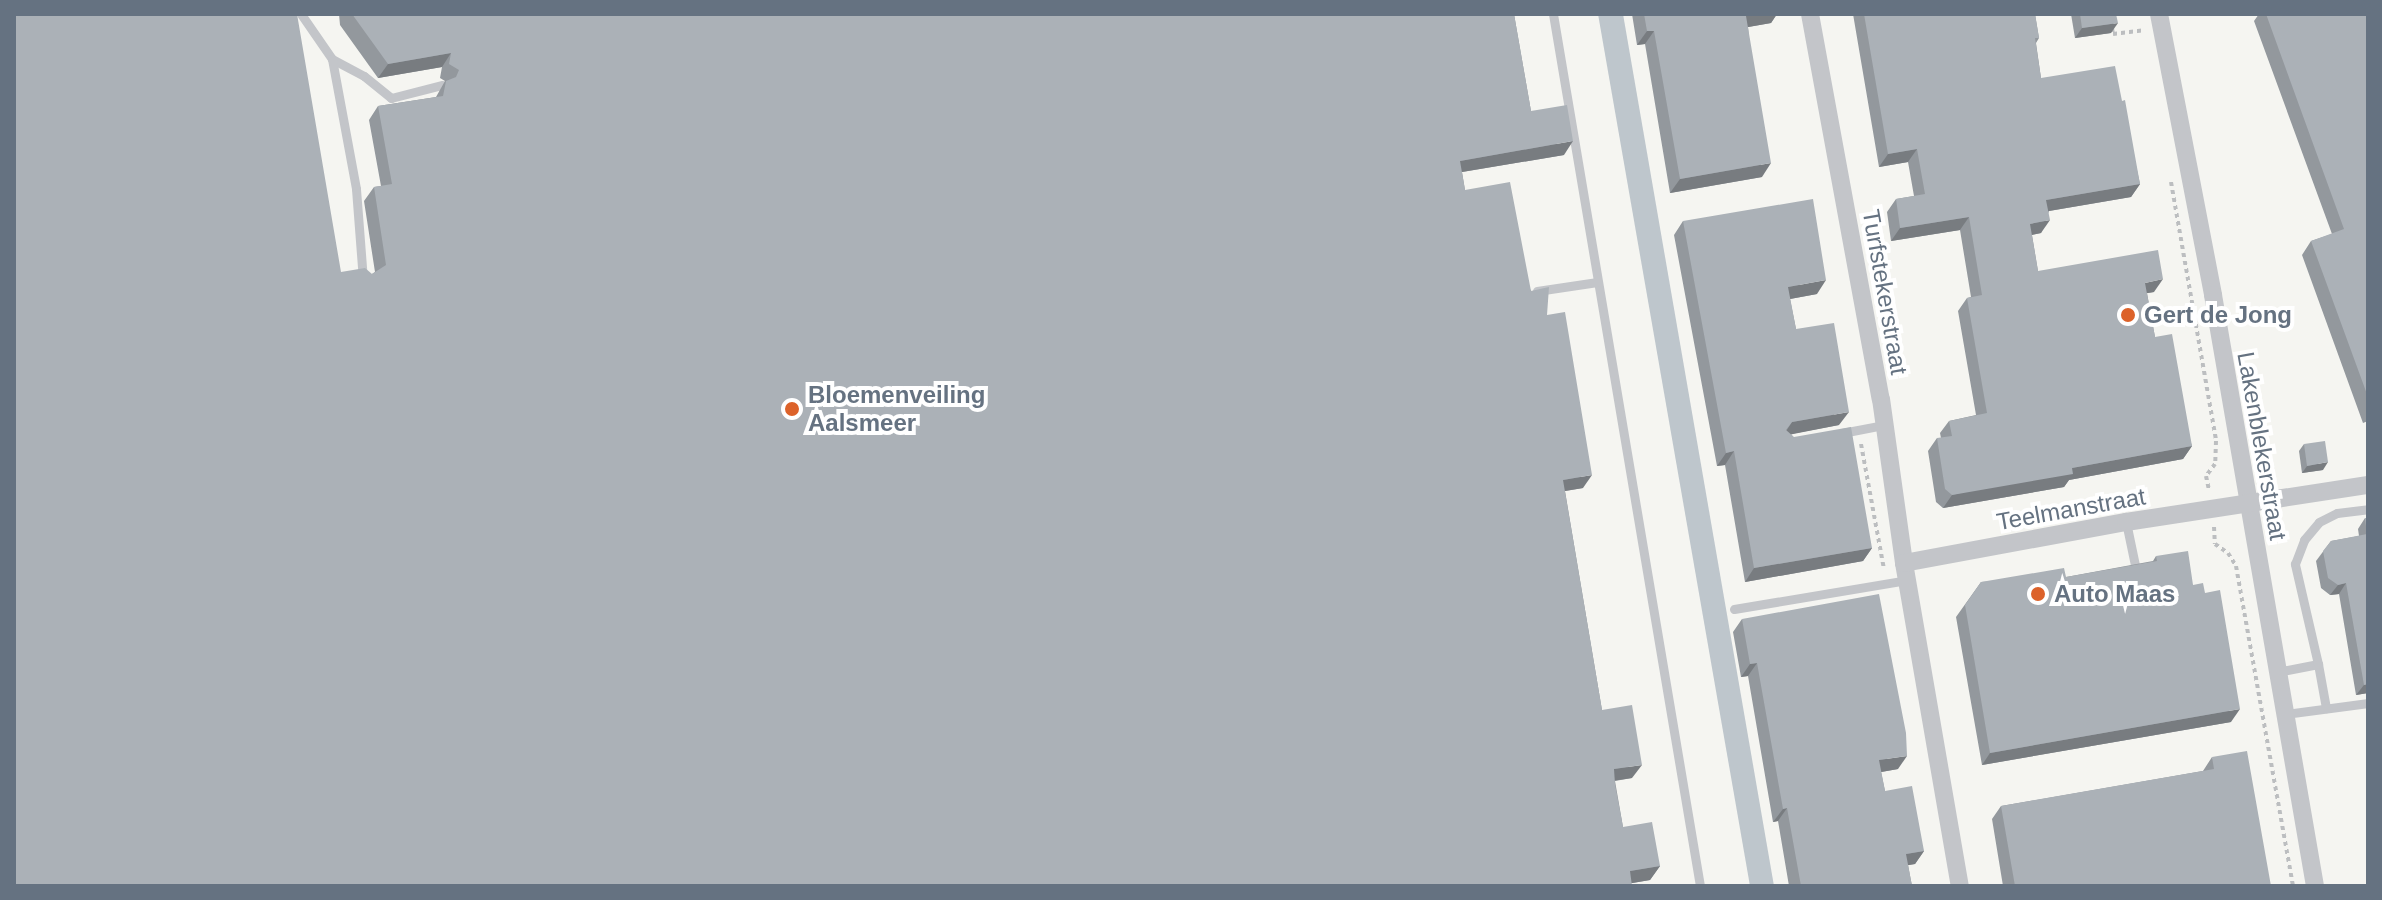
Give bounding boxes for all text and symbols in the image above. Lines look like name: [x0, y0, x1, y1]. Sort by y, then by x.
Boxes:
street label: Turfstekerstraat: [1856, 207, 1914, 377]
place label: Gert de Jong: [2144, 301, 2292, 329]
marker: Gert de Jong: [2119, 306, 2137, 324]
street label: Lakenblekerstraat: [2231, 350, 2293, 542]
place label: Bloemenveiling Aalsmeer: [808, 381, 985, 437]
marker: Bloemenveiling Aalsmeer: [783, 400, 801, 418]
street label: Teelmanstraat: [1994, 482, 2148, 536]
place label: Auto Maas: [2054, 580, 2175, 608]
marker: Auto Maas: [2029, 585, 2047, 603]

